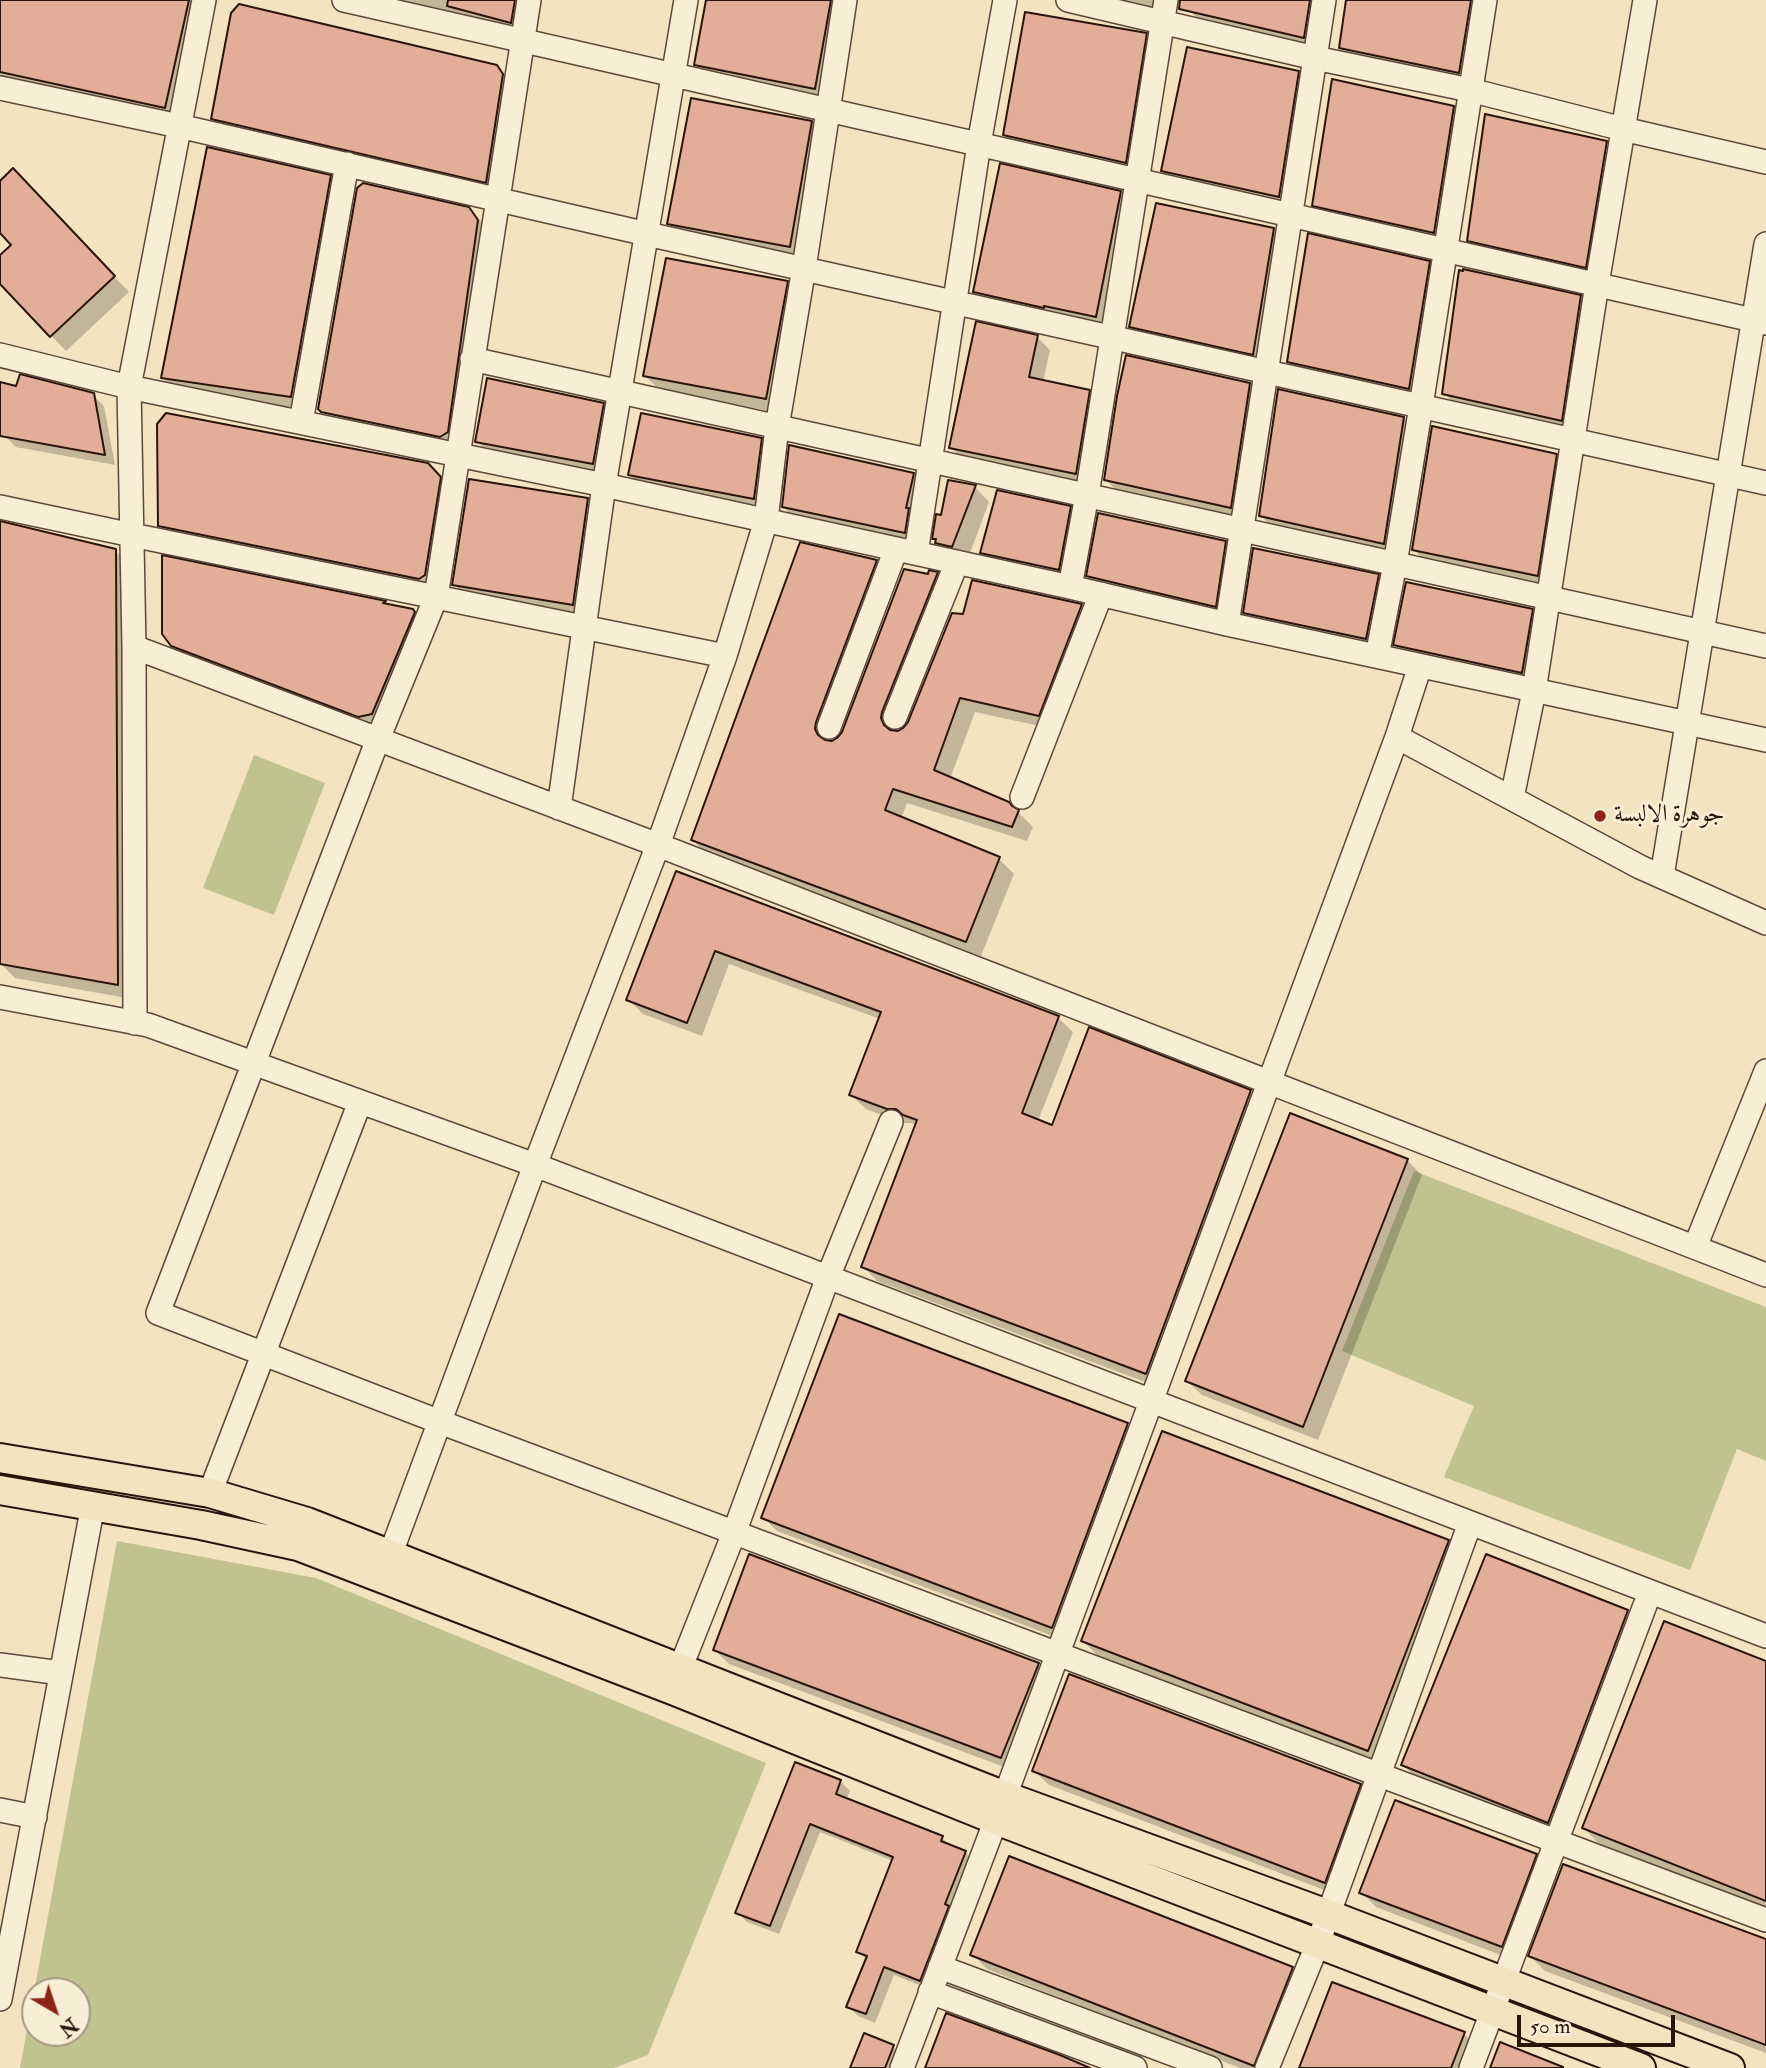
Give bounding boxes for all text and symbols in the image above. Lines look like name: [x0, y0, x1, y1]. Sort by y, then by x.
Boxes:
place label: جوهرة الالبسة: [1614, 802, 1724, 830]
marker: جوهرة الالبسة: [1592, 808, 1608, 824]
north arrow: [21, 1977, 91, 2047]
scale bar: [1521, 2002, 1678, 2046]
text: N: [54, 2012, 82, 2041]
text: 50 m: [1530, 2013, 1571, 2040]

